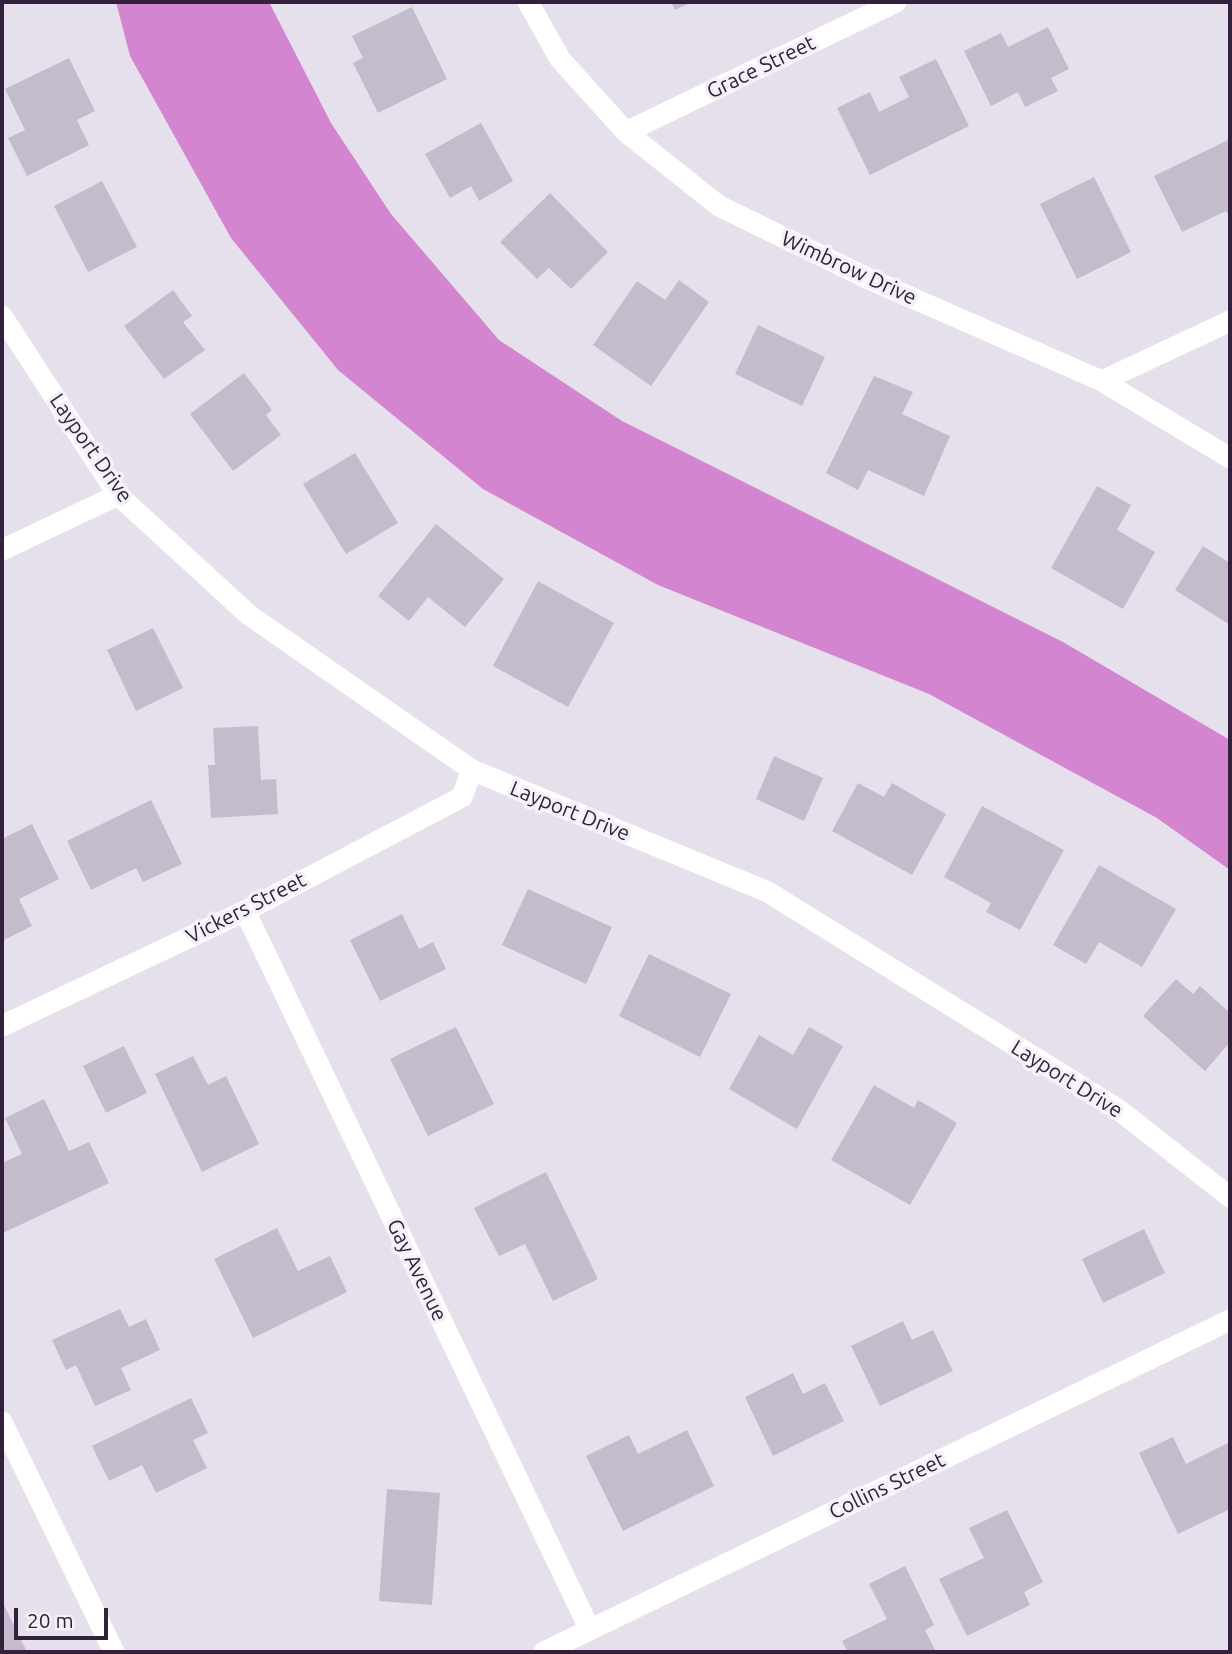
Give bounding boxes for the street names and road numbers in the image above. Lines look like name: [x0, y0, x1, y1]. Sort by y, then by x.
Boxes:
street label: Grace Street: [703, 30, 819, 104]
street label: Wimbrow Drive: [777, 226, 921, 310]
street label: Layport Drive: [44, 389, 138, 507]
street label: Layport Drive: [506, 776, 634, 846]
street label: Vickers Street: [182, 867, 310, 949]
street label: Layport Drive: [1007, 1035, 1127, 1123]
street label: Gay Avenue: [381, 1215, 453, 1325]
street label: Collins Street: [825, 1447, 949, 1525]

